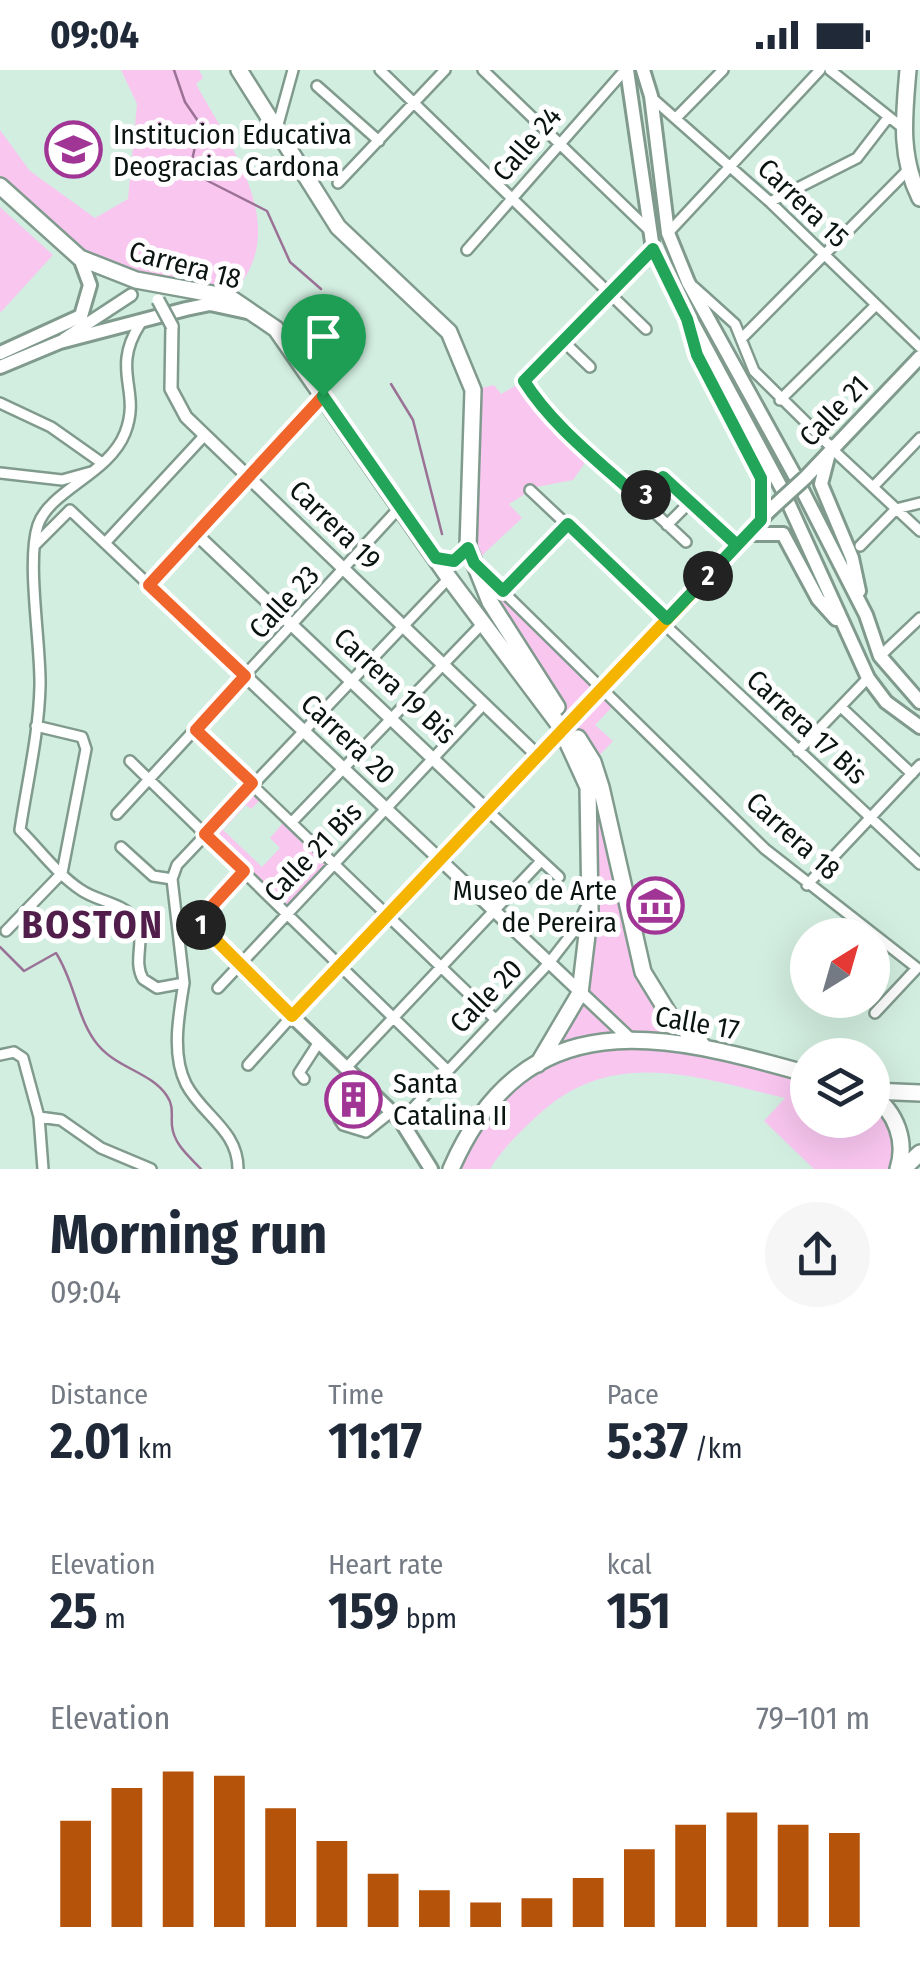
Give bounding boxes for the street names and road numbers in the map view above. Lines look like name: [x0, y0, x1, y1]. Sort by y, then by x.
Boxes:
street label: Calle 24: [486, 100, 568, 188]
street label: Carrera 15: [751, 152, 855, 254]
street label: Carrera 18: [125, 234, 245, 296]
street label: Calle 21: [793, 369, 875, 453]
street label: Carrera 19: [283, 474, 387, 576]
street label: Calle 23: [242, 559, 326, 645]
street label: Carrera 19 Bis: [327, 621, 463, 751]
street label: Carrera 17 Bis: [740, 663, 874, 791]
street label: Carrera 20: [294, 687, 402, 791]
street label: Carrera 18: [739, 785, 847, 887]
street label: Calle 21 Bis: [257, 795, 369, 909]
street label: Calle 20: [443, 952, 529, 1040]
street label: Calle 17: [652, 999, 742, 1047]

